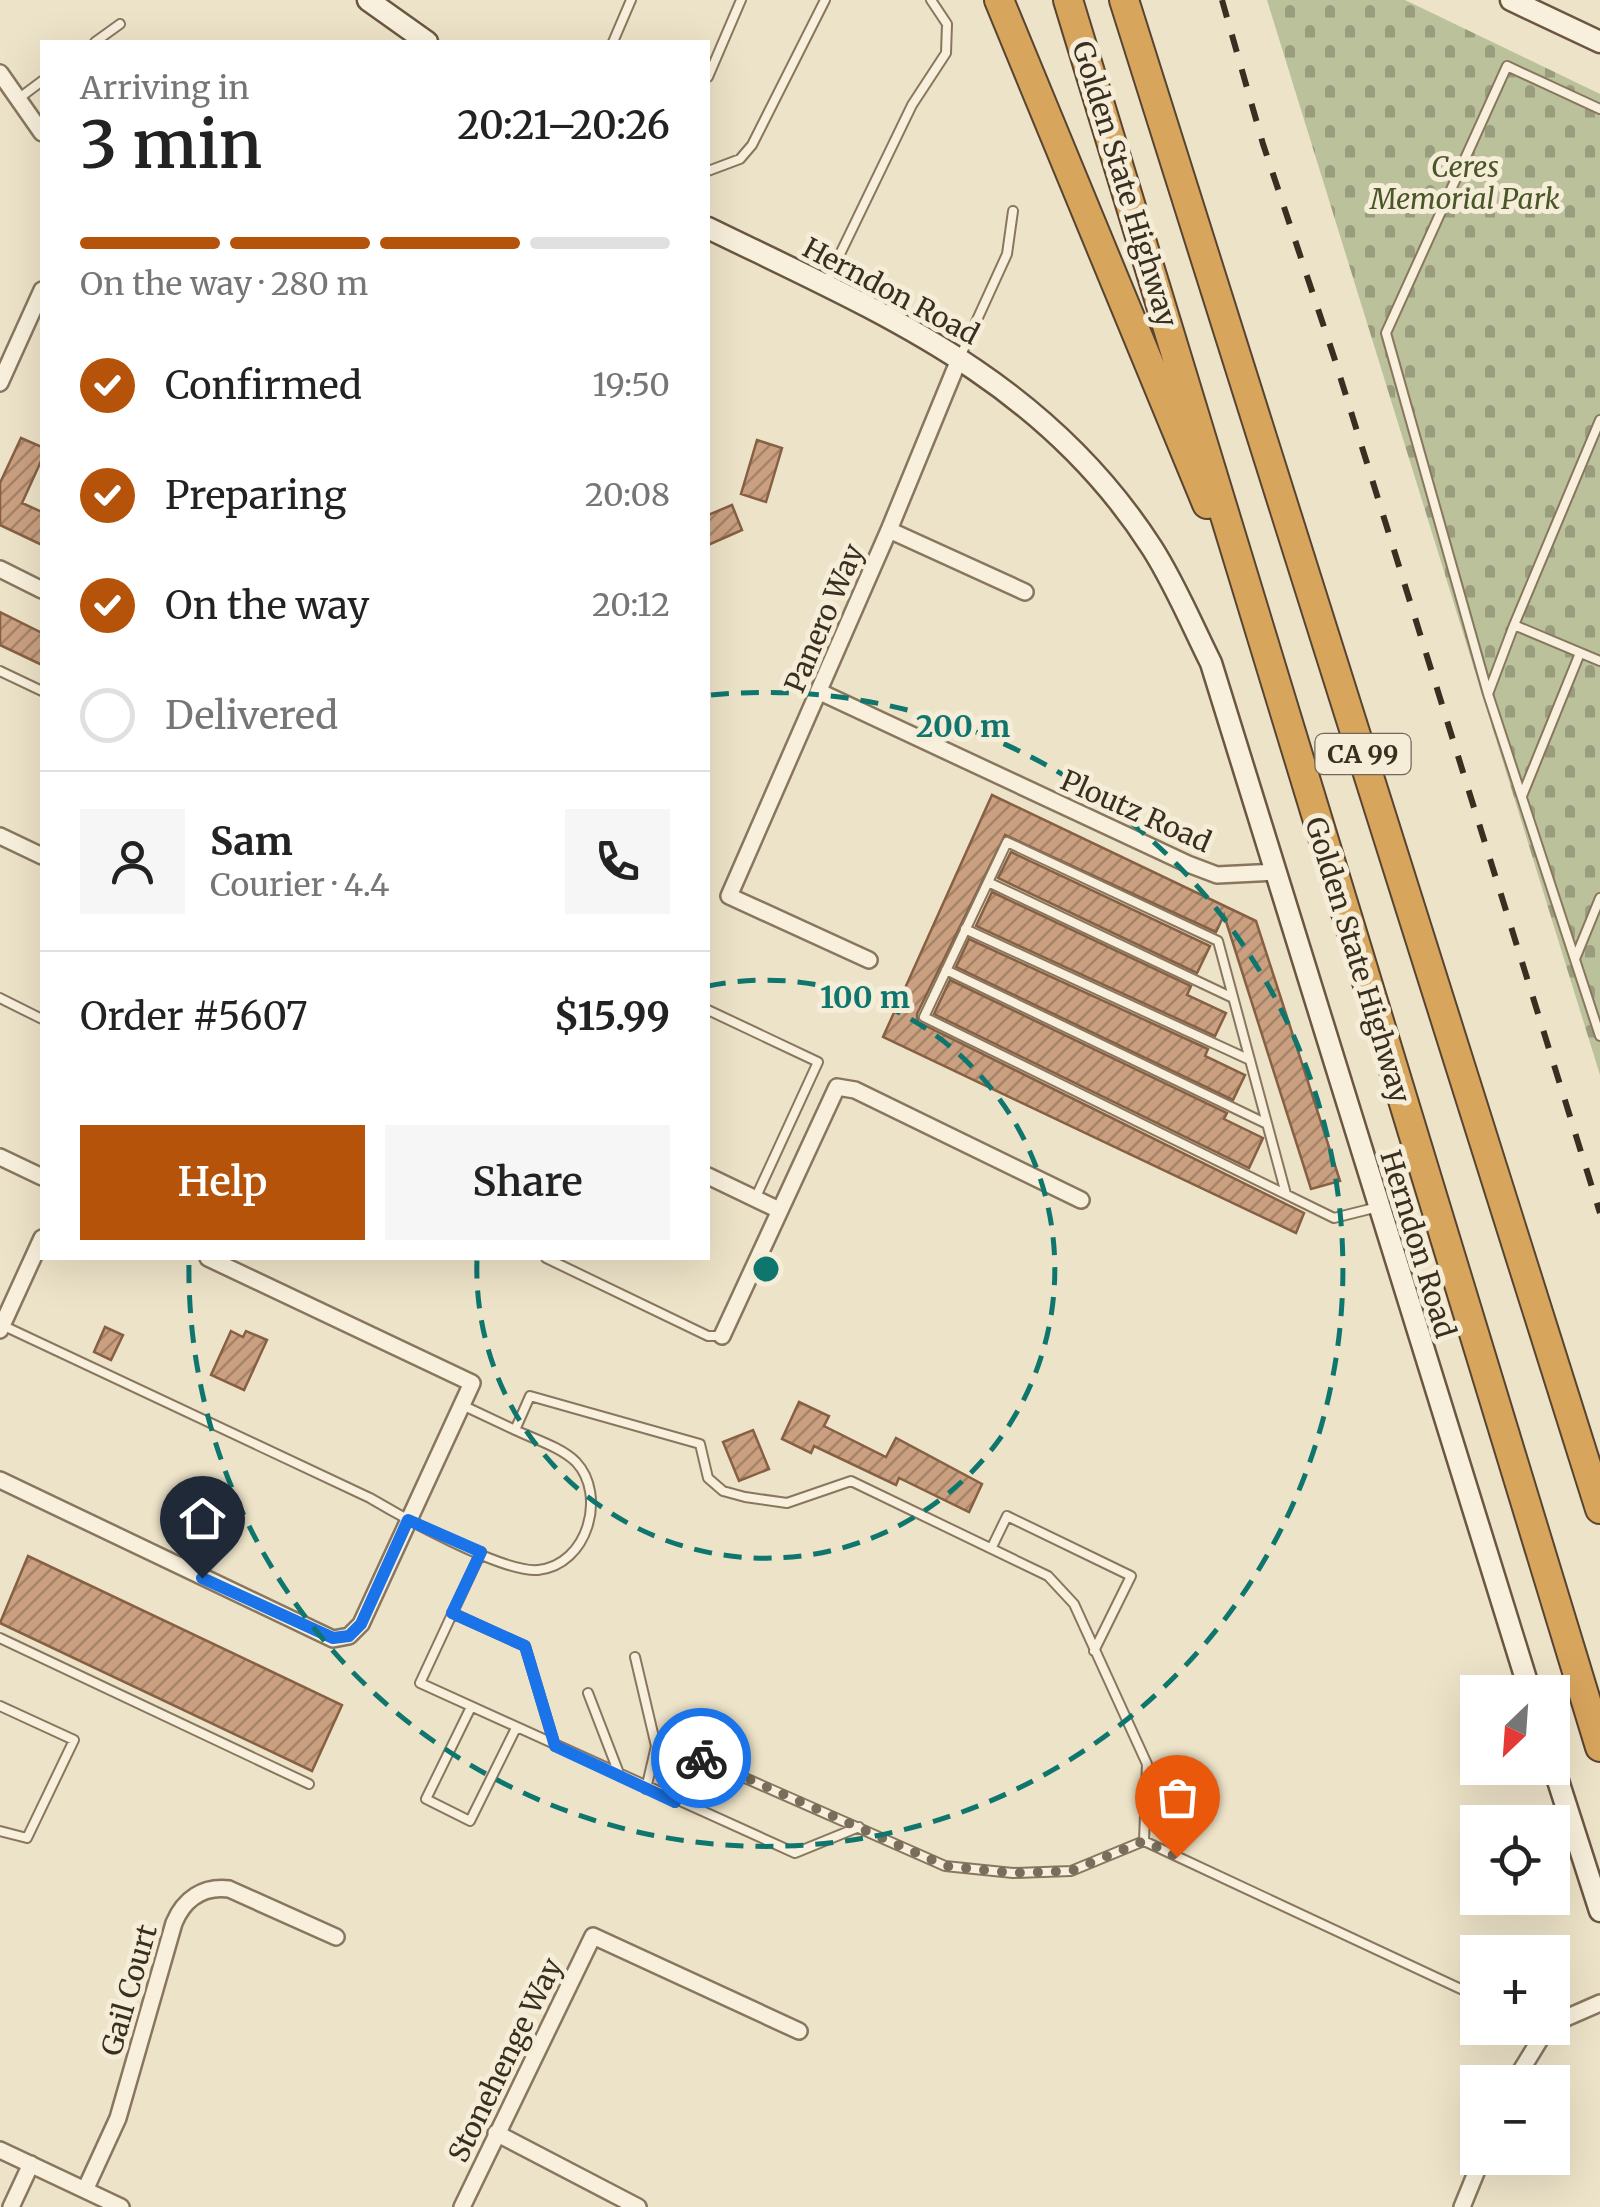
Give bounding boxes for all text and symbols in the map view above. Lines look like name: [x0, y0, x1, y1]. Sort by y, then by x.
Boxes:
street label: Golden State Highway: [1064, 37, 1186, 332]
text: Arriving in: [80, 68, 249, 108]
text: 20:21–20:26: [457, 102, 670, 149]
text: 3 min: [80, 104, 262, 186]
park label: Ceres Memorial Park: [1369, 149, 1560, 217]
street label: Herndon Road: [797, 229, 985, 353]
text: On the way · 280 m: [80, 264, 368, 304]
icon: check: [80, 358, 135, 413]
text: Confirmed: [165, 362, 362, 409]
text: 19:50: [593, 365, 670, 405]
icon: check: [80, 468, 135, 523]
text: Preparing: [165, 472, 347, 519]
text: 20:08: [585, 475, 670, 515]
street label: Panero Way: [777, 538, 872, 698]
icon: check: [80, 578, 135, 633]
text: On the way: [165, 582, 369, 629]
text: 20:12: [592, 585, 670, 625]
text: Delivered: [165, 692, 338, 739]
text: 200 m: [916, 707, 1010, 745]
road number: CA 99: [1316, 734, 1410, 774]
street label: Ploutz Road: [1055, 762, 1217, 860]
button: person: [80, 809, 185, 914]
button: phone: [565, 809, 670, 914]
street label: Golden State Highway: [1297, 813, 1419, 1108]
text: Sam: [210, 818, 293, 865]
text: Courier · 4.4: [210, 865, 390, 905]
text: 100 m: [820, 978, 910, 1016]
text: Order #5607: [80, 993, 308, 1040]
text: $15.99: [554, 993, 670, 1040]
button: Help: [80, 1125, 365, 1240]
button: Share: [385, 1125, 670, 1240]
street label: Herndon Road: [1372, 1146, 1464, 1342]
centre of rings: [748, 1251, 784, 1287]
pin: [160, 1476, 245, 1579]
icon: home: [175, 1491, 230, 1546]
north arrow: [1460, 1675, 1570, 1785]
map controls: [1460, 1675, 1570, 2175]
courier: [651, 1708, 751, 1808]
icon: bike: [674, 1731, 729, 1786]
pin: [1135, 1755, 1220, 1858]
icon: bag: [1150, 1770, 1205, 1825]
button: locate: [1460, 1805, 1570, 1915]
street label: Gail Court: [93, 1920, 165, 2060]
button: +: [1460, 1935, 1570, 2045]
street label: Stonehenge Way: [440, 1951, 570, 2168]
button: −: [1460, 2065, 1570, 2175]

